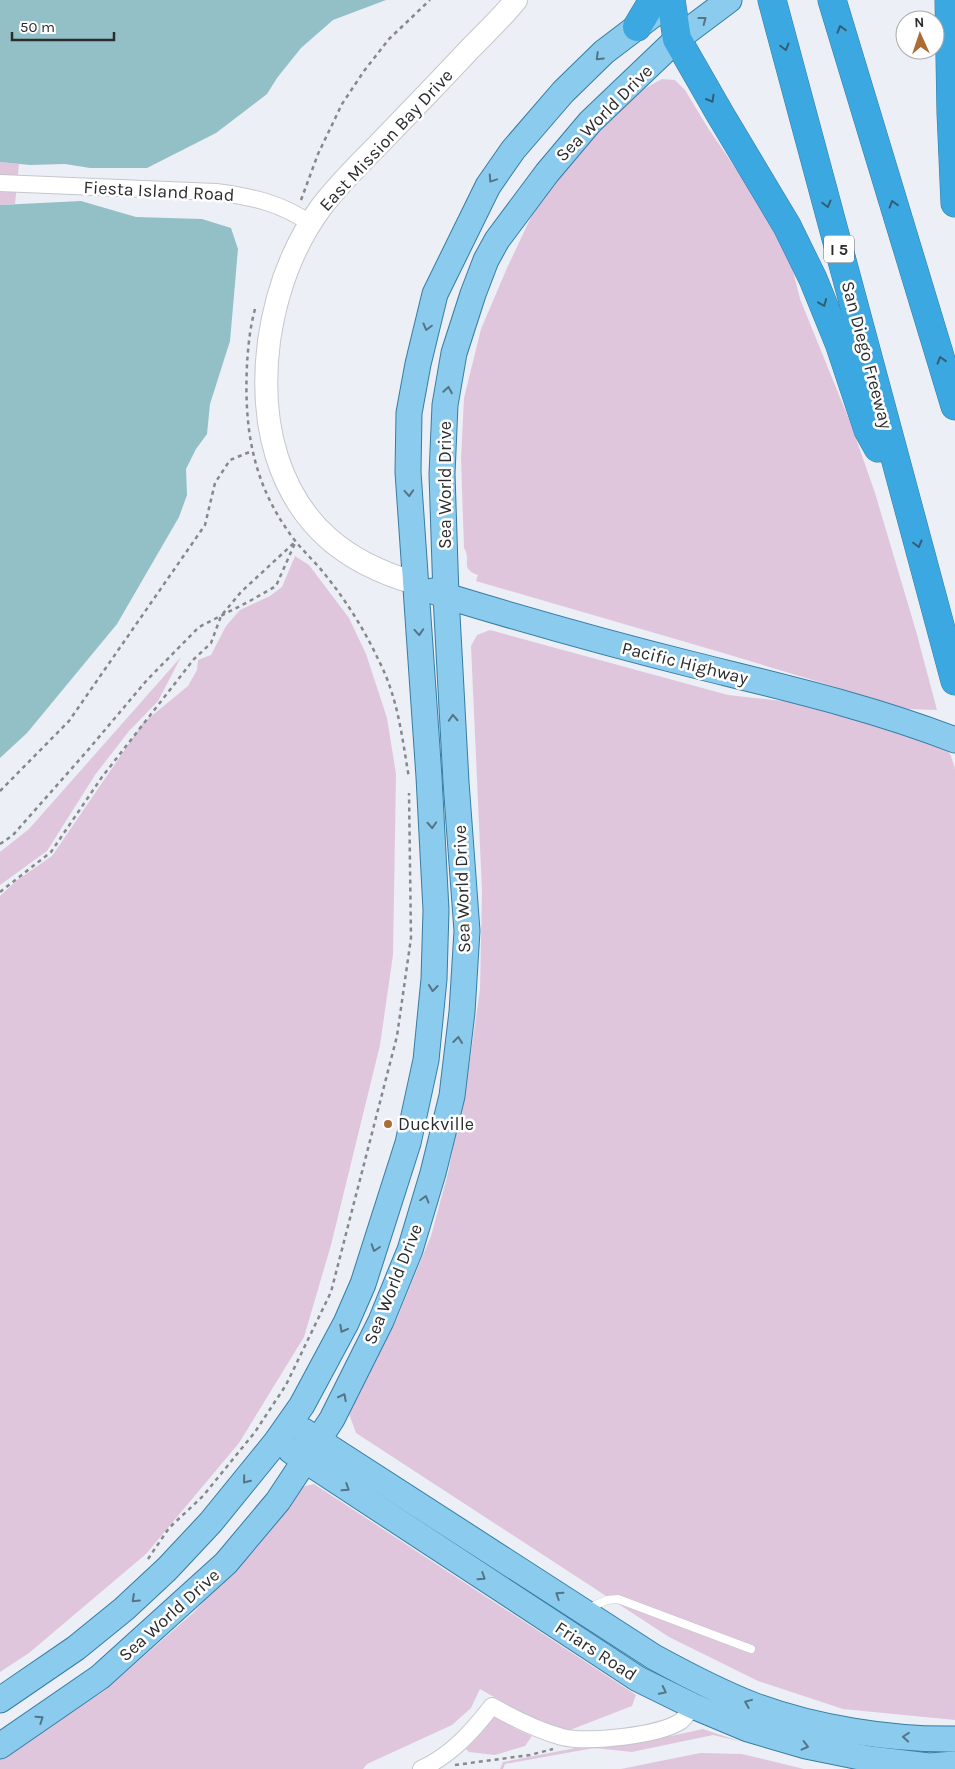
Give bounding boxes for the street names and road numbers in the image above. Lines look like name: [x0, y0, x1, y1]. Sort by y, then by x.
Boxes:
street label: Sea World Drive: [551, 60, 657, 166]
street label: East Mission Bay Drive: [314, 64, 458, 216]
street label: Fiesta Island Road: [83, 176, 235, 206]
road number: I 5: [824, 235, 854, 262]
street label: San Diego Freeway: [837, 279, 898, 432]
street label: Sea World Drive: [434, 421, 456, 549]
street label: Pacific Highway: [620, 637, 751, 689]
street label: Sea World Drive: [449, 825, 475, 953]
street label: Sea World Drive: [359, 1220, 427, 1348]
street label: Sea World Drive: [114, 1564, 224, 1666]
street label: Friars Road: [551, 1616, 641, 1686]

